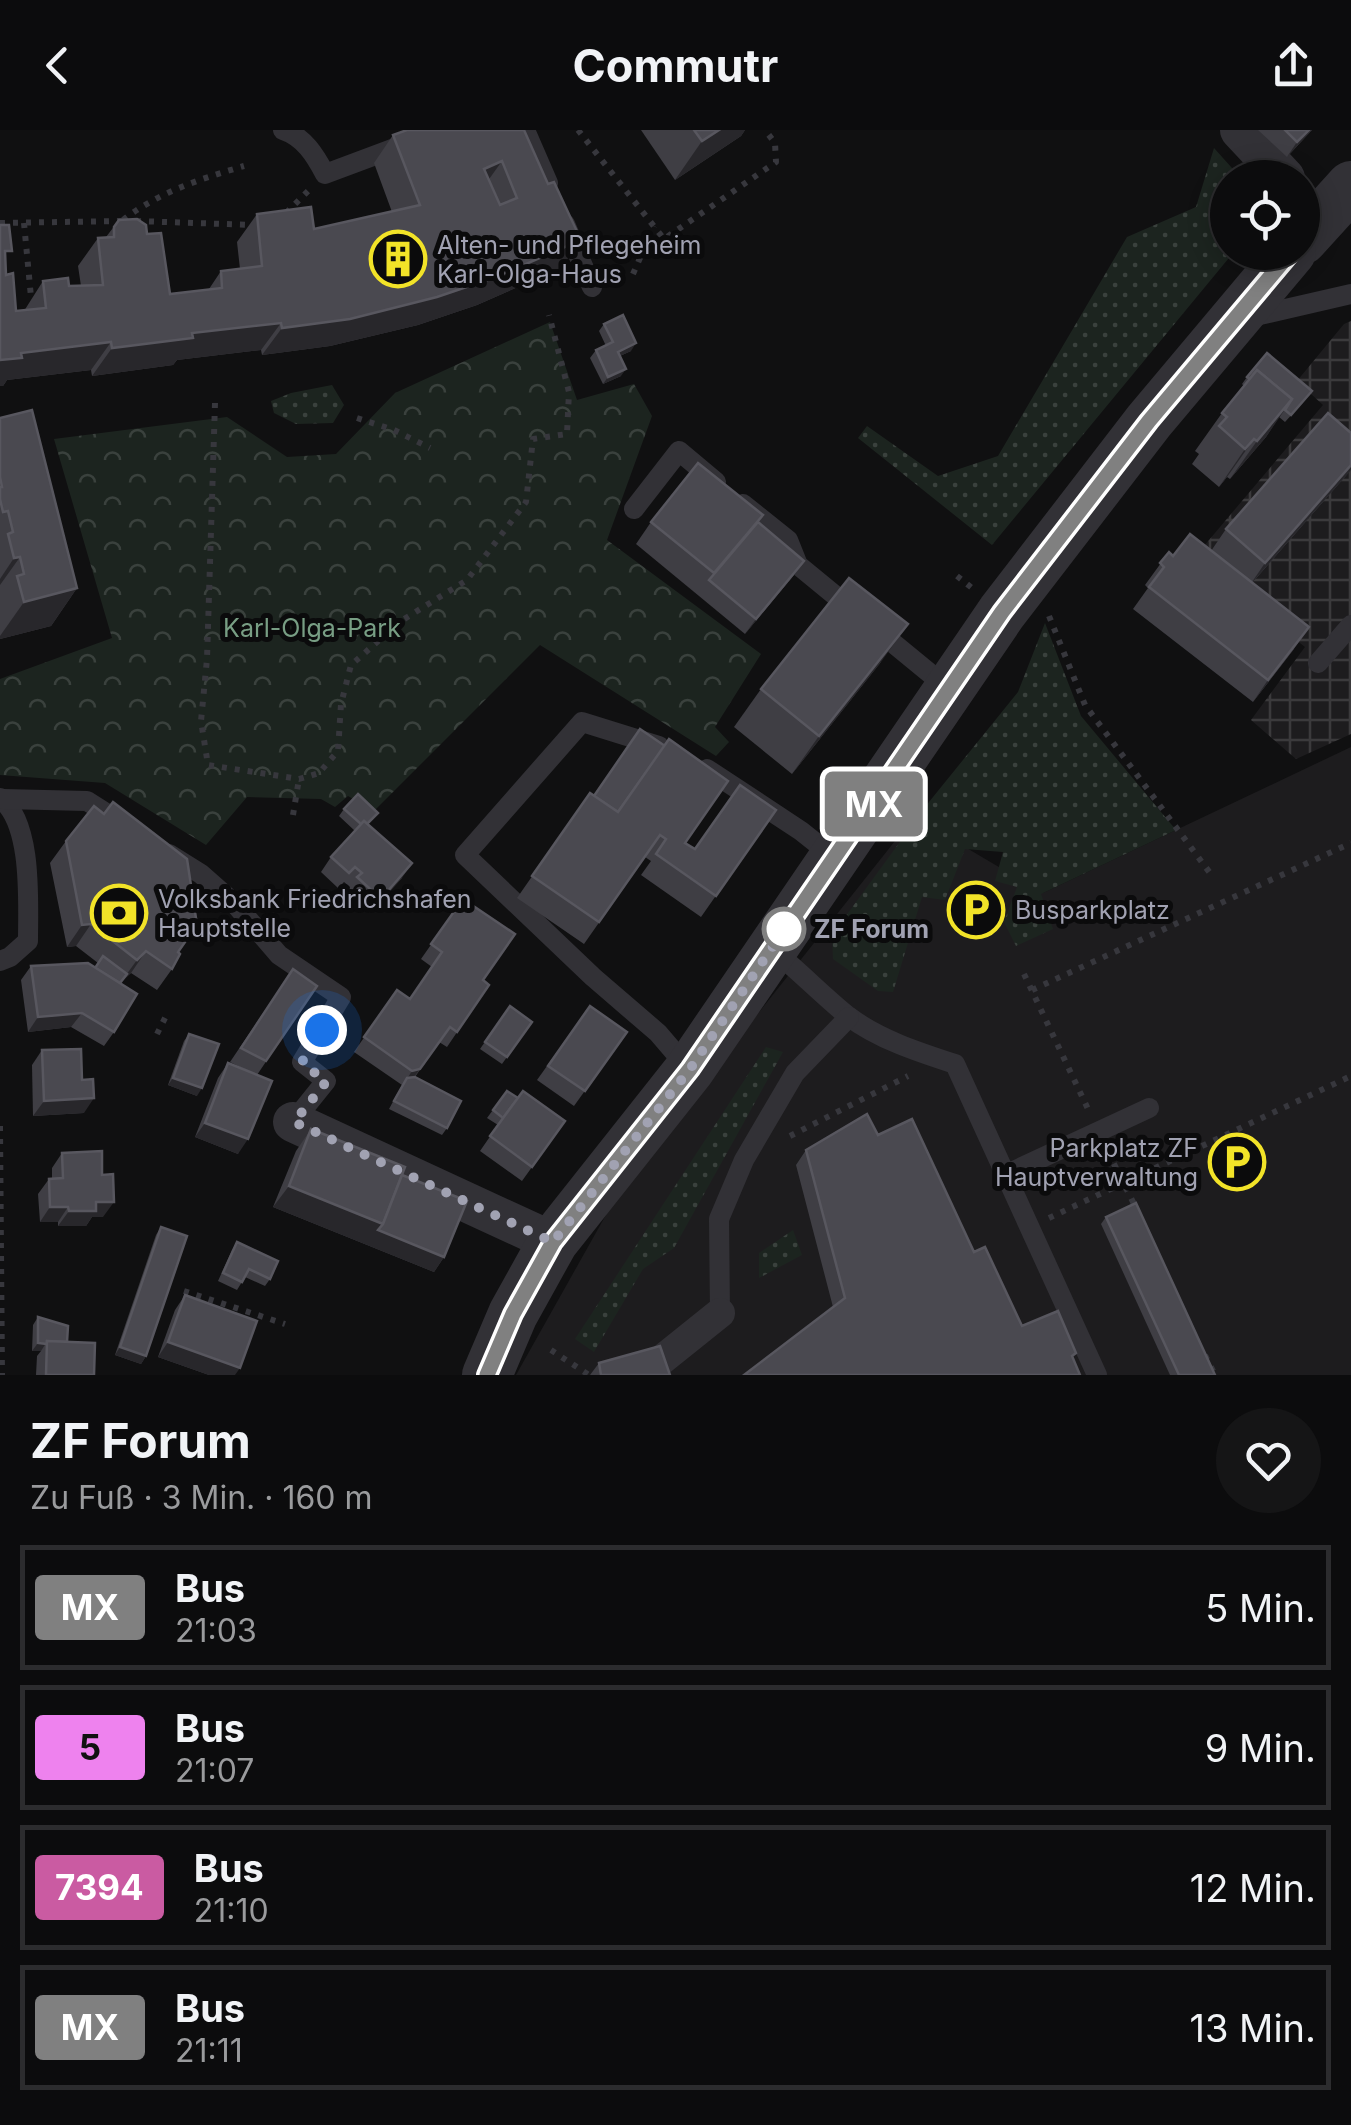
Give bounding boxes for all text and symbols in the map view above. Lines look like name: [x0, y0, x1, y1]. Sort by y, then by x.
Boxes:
icon: back: [30, 38, 85, 93]
text: Commutr: [573, 38, 778, 93]
icon: share: [1266, 38, 1321, 93]
map controls: [1210, 160, 1320, 270]
button: locate: [1210, 160, 1320, 270]
building icon: Alten- und Pflegeheim Karl-Olga-Haus: [368, 229, 428, 289]
place label: Alten- und Pflegeheim Karl-Olga-Haus: [437, 230, 701, 289]
park label: Karl-Olga-Park: [223, 613, 401, 643]
line badge: MX: [829, 772, 919, 836]
text: MX: [845, 783, 903, 825]
parking icon: Busparkplatz: [946, 880, 1006, 940]
bank icon: Volksbank Friedrichshafen Hauptstelle: [89, 883, 149, 943]
place label: Volksbank Friedrichshafen Hauptstelle: [158, 884, 472, 943]
place label: Busparkplatz: [1015, 895, 1170, 925]
marker: ZF Forum: [763, 908, 805, 950]
place label: ZF Forum: [814, 914, 929, 944]
your location: [297, 1005, 347, 1055]
parking icon: Parkplatz ZF Hauptverwaltung: [1207, 1132, 1267, 1192]
place label: Parkplatz ZF Hauptverwaltung: [995, 1133, 1198, 1192]
button: heart: [1216, 1408, 1321, 1513]
text: ZF Forum: [30, 1411, 251, 1470]
text: Zu Fuß · 3 Min. · 160 m: [30, 1478, 373, 1517]
text: Bus: [175, 1565, 245, 1611]
text: 5 Min.: [1205, 1585, 1316, 1631]
text: MX: [61, 1586, 119, 1628]
text: 21:03: [175, 1611, 257, 1650]
text: Bus: [175, 1705, 245, 1751]
text: 9 Min.: [1205, 1725, 1316, 1771]
text: 5: [79, 1726, 101, 1768]
text: 21:07: [175, 1751, 254, 1790]
text: Bus: [194, 1845, 264, 1891]
text: 12 Min.: [1190, 1865, 1316, 1911]
text: 7394: [55, 1866, 144, 1908]
text: 21:10: [194, 1891, 269, 1930]
text: Bus: [175, 1985, 245, 2031]
text: 13 Min.: [1189, 2005, 1316, 2051]
text: MX: [61, 2006, 119, 2048]
text: 21:11: [175, 2031, 243, 2070]

